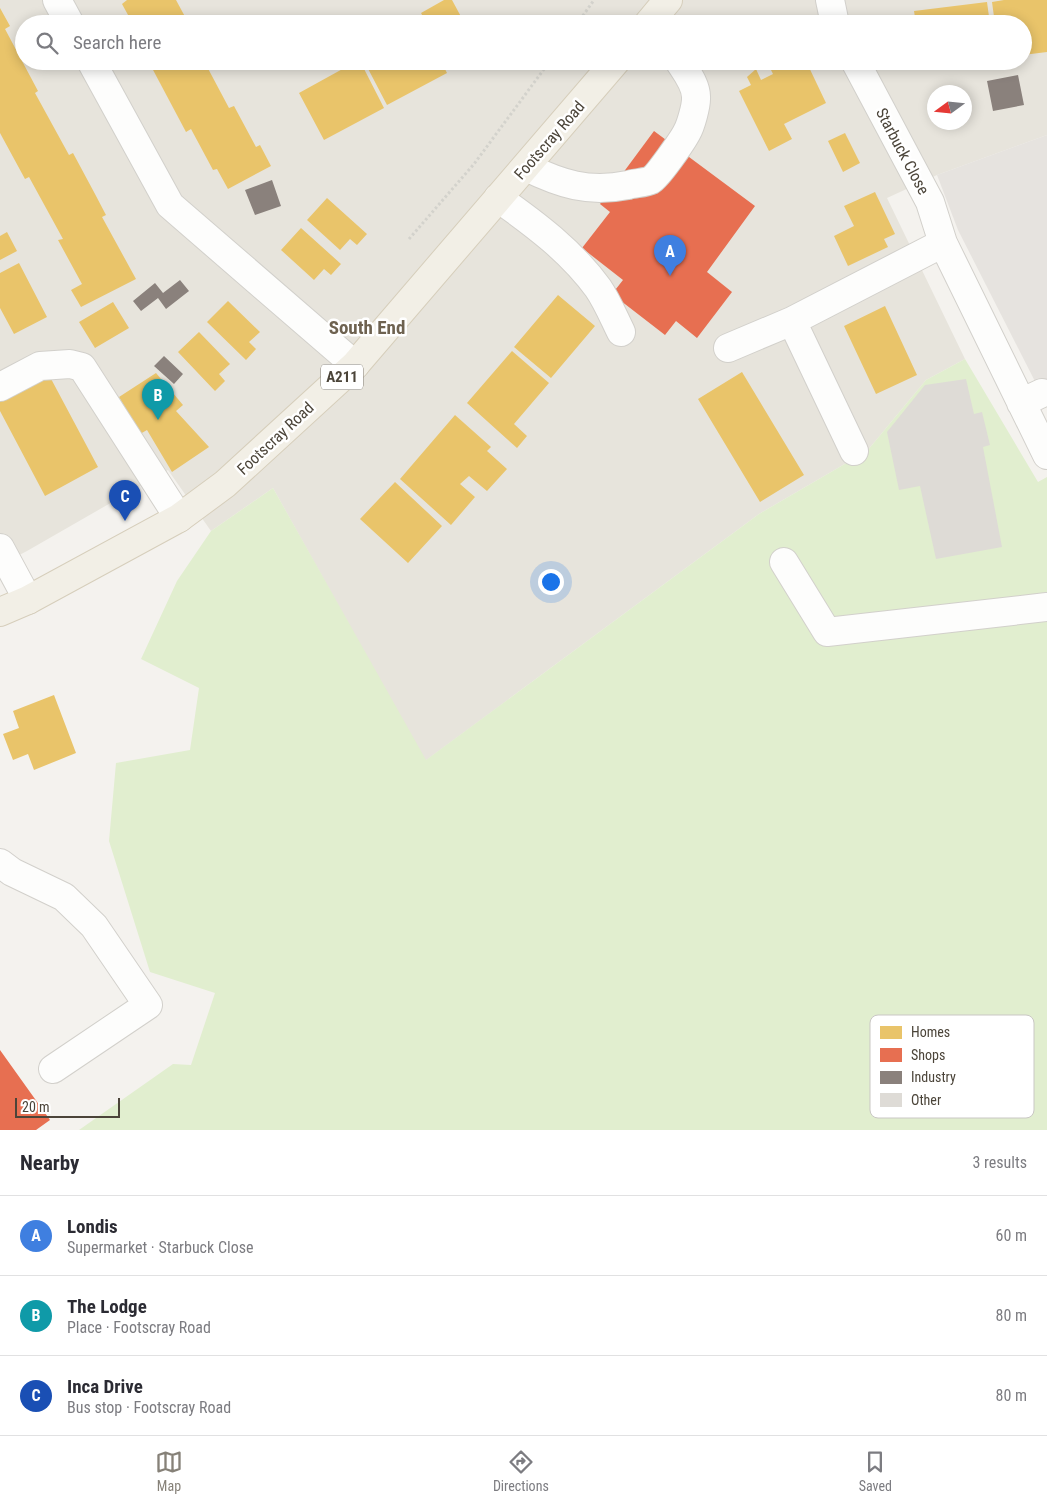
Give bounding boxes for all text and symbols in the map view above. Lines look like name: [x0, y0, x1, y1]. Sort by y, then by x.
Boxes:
search box: [15, 15, 1032, 70]
icon: search: [33, 29, 61, 57]
text: Search here: [73, 31, 161, 54]
north arrow: [927, 85, 972, 130]
street label: Footscray Road: [510, 97, 589, 183]
street label: Starbuck Close: [872, 105, 933, 198]
pin: A: [654, 235, 686, 276]
district label: South End: [329, 316, 405, 339]
road number: A211: [321, 364, 363, 390]
pin: B: [142, 379, 174, 420]
street label: Footscray Road: [233, 398, 318, 479]
pin: C: [109, 480, 141, 521]
your location: [538, 569, 564, 595]
legend: [870, 1015, 1034, 1118]
text: Homes: [911, 1024, 950, 1040]
text: Shops: [911, 1047, 945, 1063]
text: Industry: [911, 1069, 956, 1085]
text: Other: [911, 1092, 941, 1108]
scale bar: [15, 1095, 120, 1118]
text: 20 m: [22, 1099, 50, 1115]
text: Nearby: [20, 1151, 79, 1175]
text: 3 results: [972, 1153, 1027, 1172]
text: Londis: [67, 1215, 118, 1238]
text: A: [31, 1226, 41, 1245]
text: 60 m: [995, 1226, 1027, 1245]
text: Supermarket · Starbuck Close: [67, 1238, 253, 1257]
text: The Lodge: [67, 1295, 147, 1318]
text: B: [32, 1306, 40, 1325]
text: 80 m: [995, 1306, 1027, 1325]
text: Place · Footscray Road: [67, 1318, 211, 1337]
text: Inca Drive: [67, 1375, 143, 1398]
text: C: [31, 1386, 41, 1405]
text: 80 m: [995, 1386, 1027, 1405]
text: Bus stop · Footscray Road: [67, 1398, 231, 1417]
tab: Map: [155, 1448, 183, 1494]
tab: Directions: [493, 1448, 549, 1494]
tab: Saved: [859, 1448, 892, 1494]

